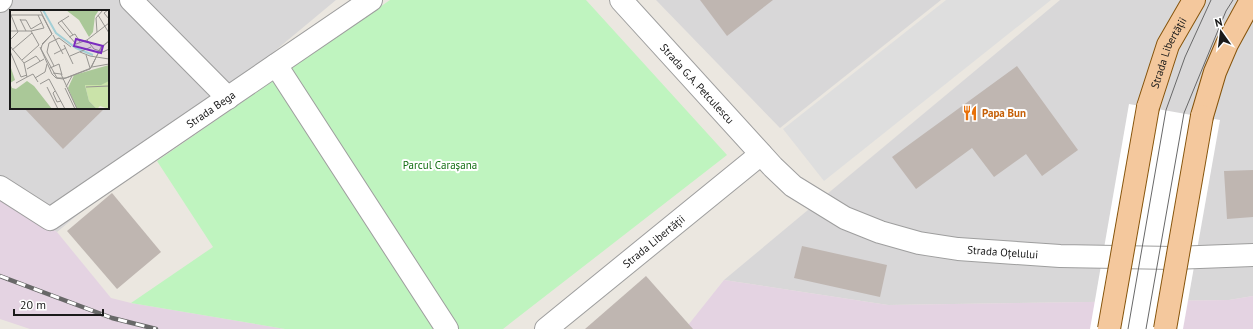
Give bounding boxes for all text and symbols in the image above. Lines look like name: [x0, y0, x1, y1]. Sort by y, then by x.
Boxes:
inset map: [10, 10, 109, 109]
north arrow: [1201, 12, 1241, 52]
street label: Strada Libertății: [1147, 15, 1190, 90]
text: N: [1213, 15, 1224, 30]
street label: Strada G.A. Petculescu: [657, 41, 737, 127]
street label: Strada Bega: [184, 88, 238, 131]
restaurant icon: Papa Bun: [961, 104, 979, 122]
place label: Papa Bun: [982, 106, 1026, 120]
park label: Parcul Carașana: [403, 158, 477, 172]
street label: Strada Libertății: [620, 212, 688, 271]
street label: Strada Oțelului: [967, 243, 1039, 261]
scale bar: [14, 291, 103, 317]
text: 20 m: [20, 297, 46, 312]

